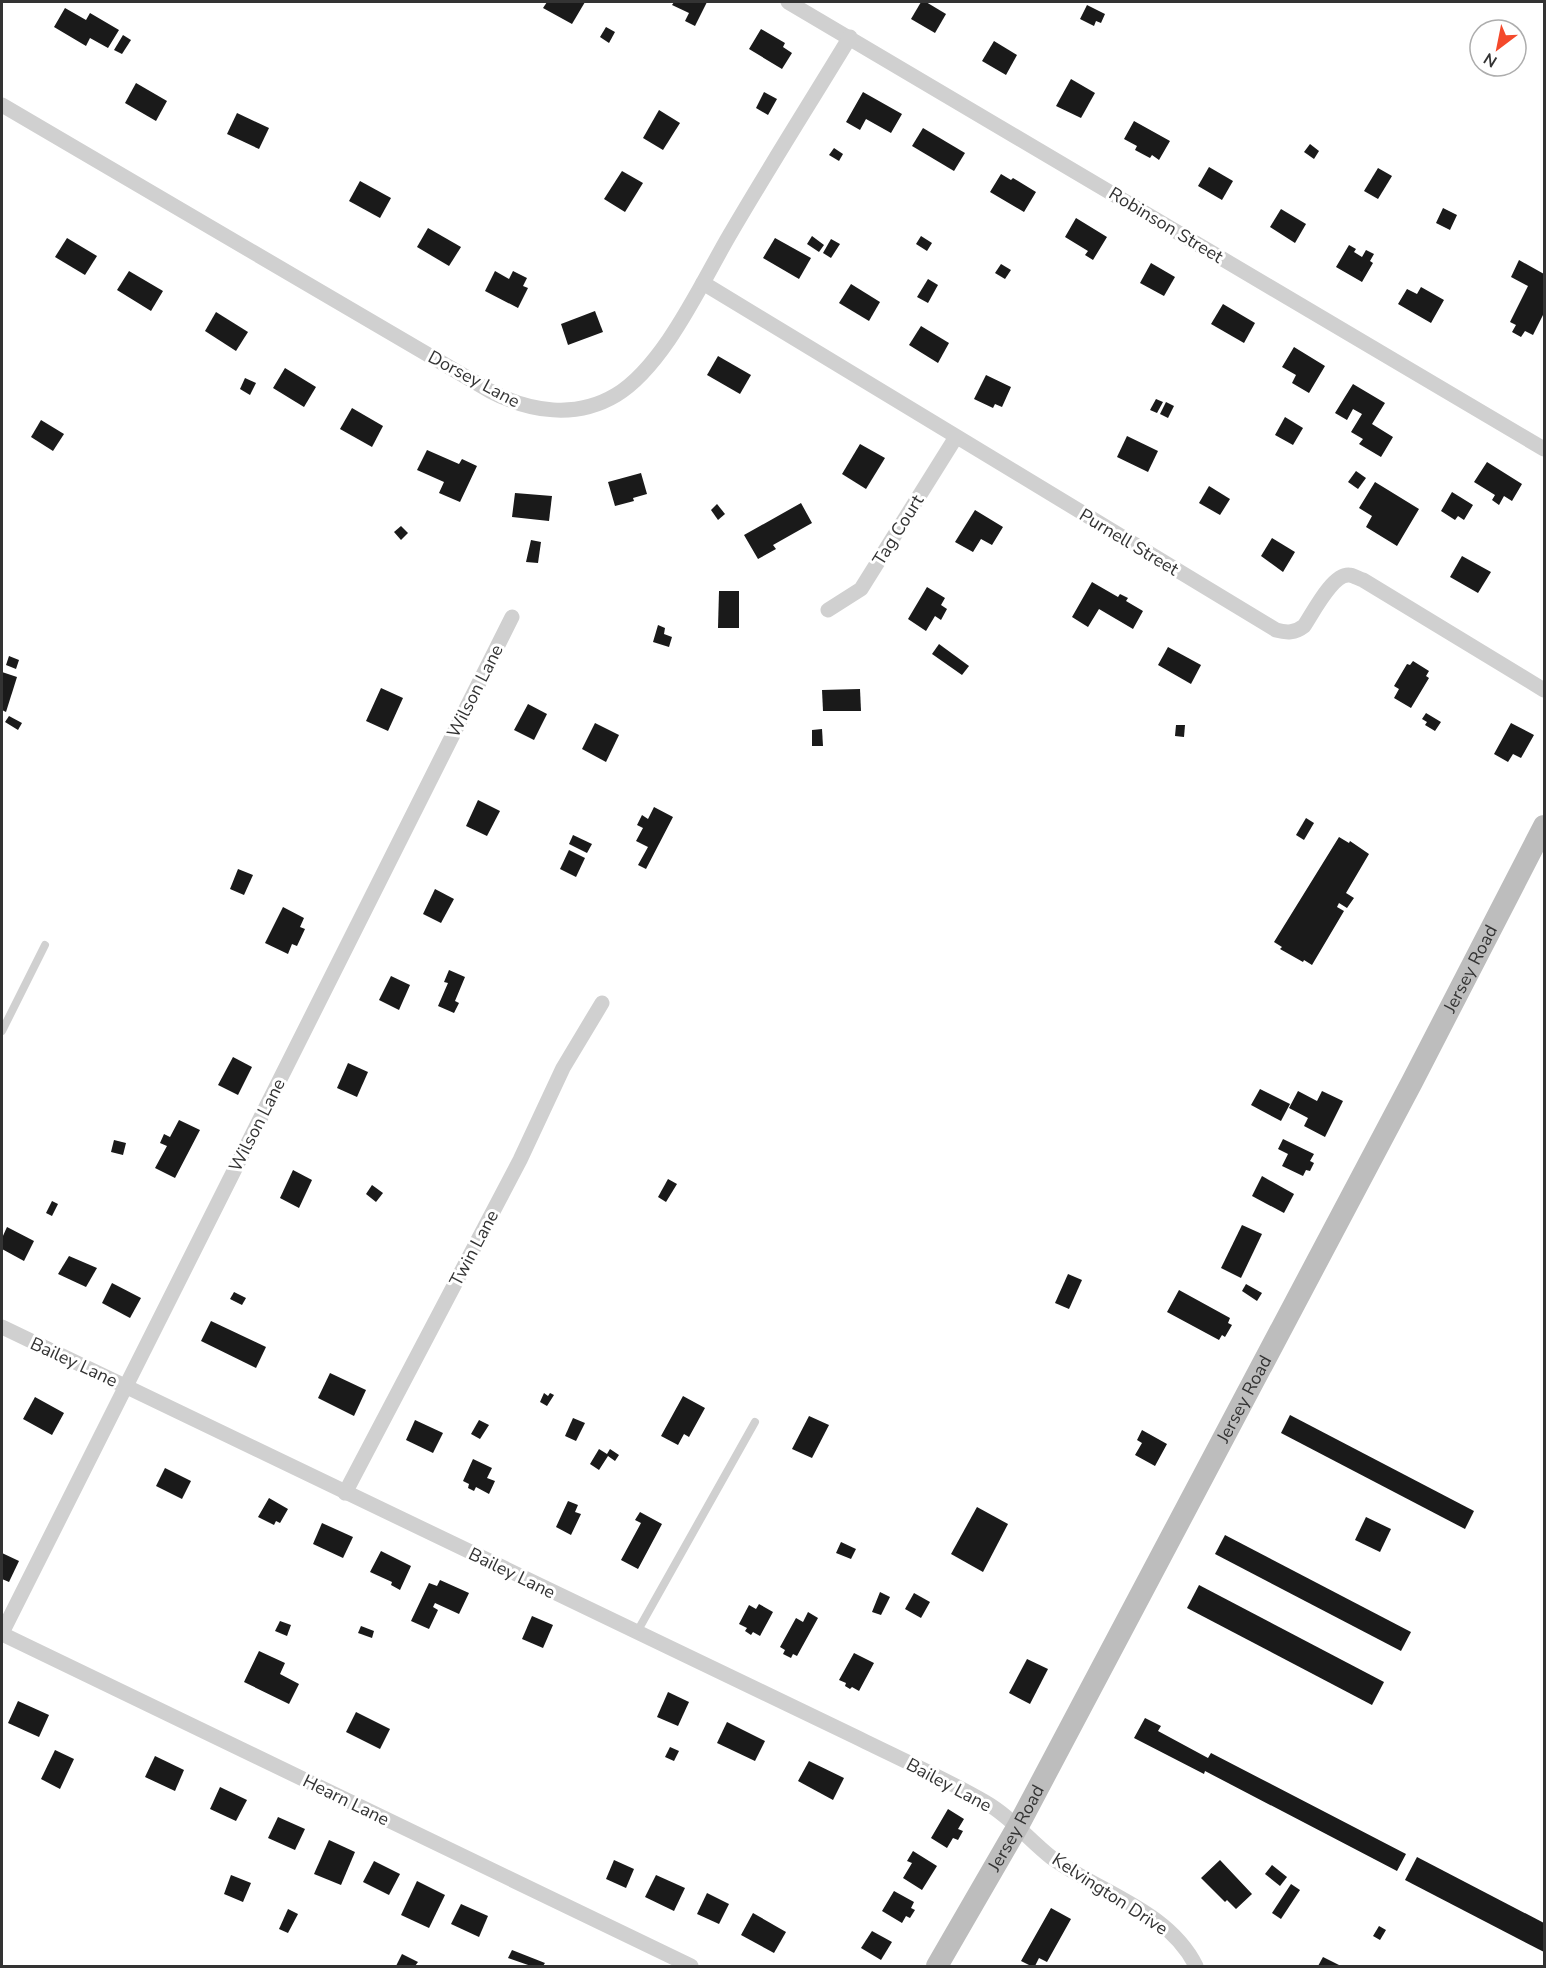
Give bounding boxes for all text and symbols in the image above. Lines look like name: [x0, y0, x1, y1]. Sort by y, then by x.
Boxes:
north arrow: [1468, 18, 1528, 78]
text: N: [1480, 47, 1501, 72]
street label: Robinson Street: [1104, 181, 1228, 269]
street label: Dorsey Lane: [424, 345, 524, 413]
street label: Tag Court: [867, 490, 929, 570]
street label: Purnell Street: [1075, 503, 1184, 581]
street label: Wilson Lane: [441, 640, 509, 742]
street label: Jersey Road: [1437, 921, 1503, 1018]
street label: Wilson Lane: [223, 1074, 291, 1176]
street label: Twin Lane: [444, 1206, 504, 1290]
street label: Bailey Lane: [27, 1331, 121, 1393]
street label: Jersey Road: [1211, 1351, 1277, 1448]
street label: Bailey Lane: [465, 1542, 559, 1604]
street label: Bailey Lane: [902, 1752, 996, 1818]
street label: Hearn Lane: [299, 1769, 393, 1831]
street label: Jersey Road: [982, 1781, 1050, 1877]
street label: Kelvington Drive: [1047, 1848, 1173, 1940]

